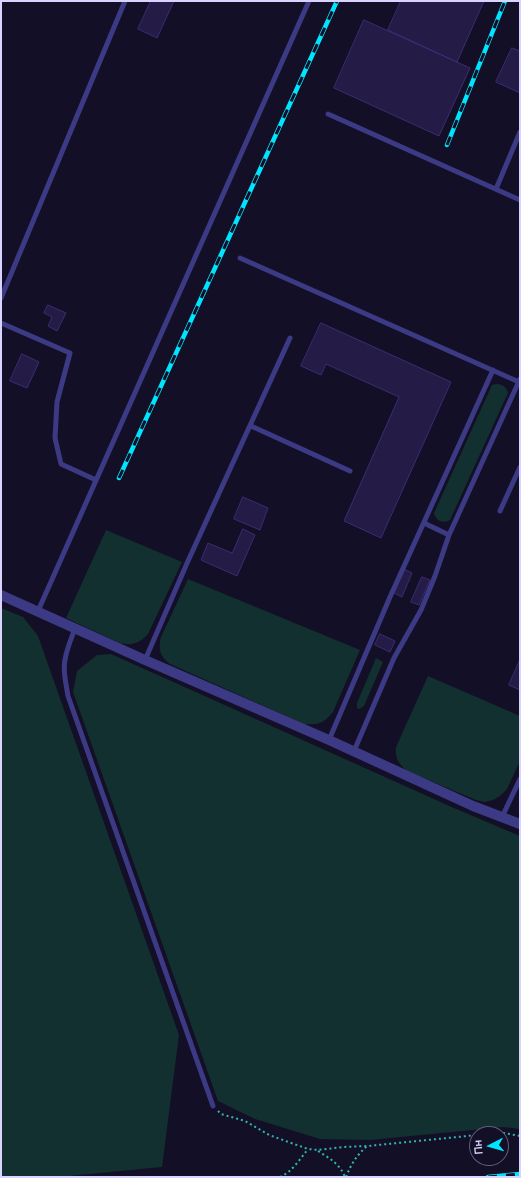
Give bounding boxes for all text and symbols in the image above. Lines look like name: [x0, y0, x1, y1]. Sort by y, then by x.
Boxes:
north arrow: [469, 1126, 509, 1166]
text: Пн: [469, 1139, 486, 1155]

